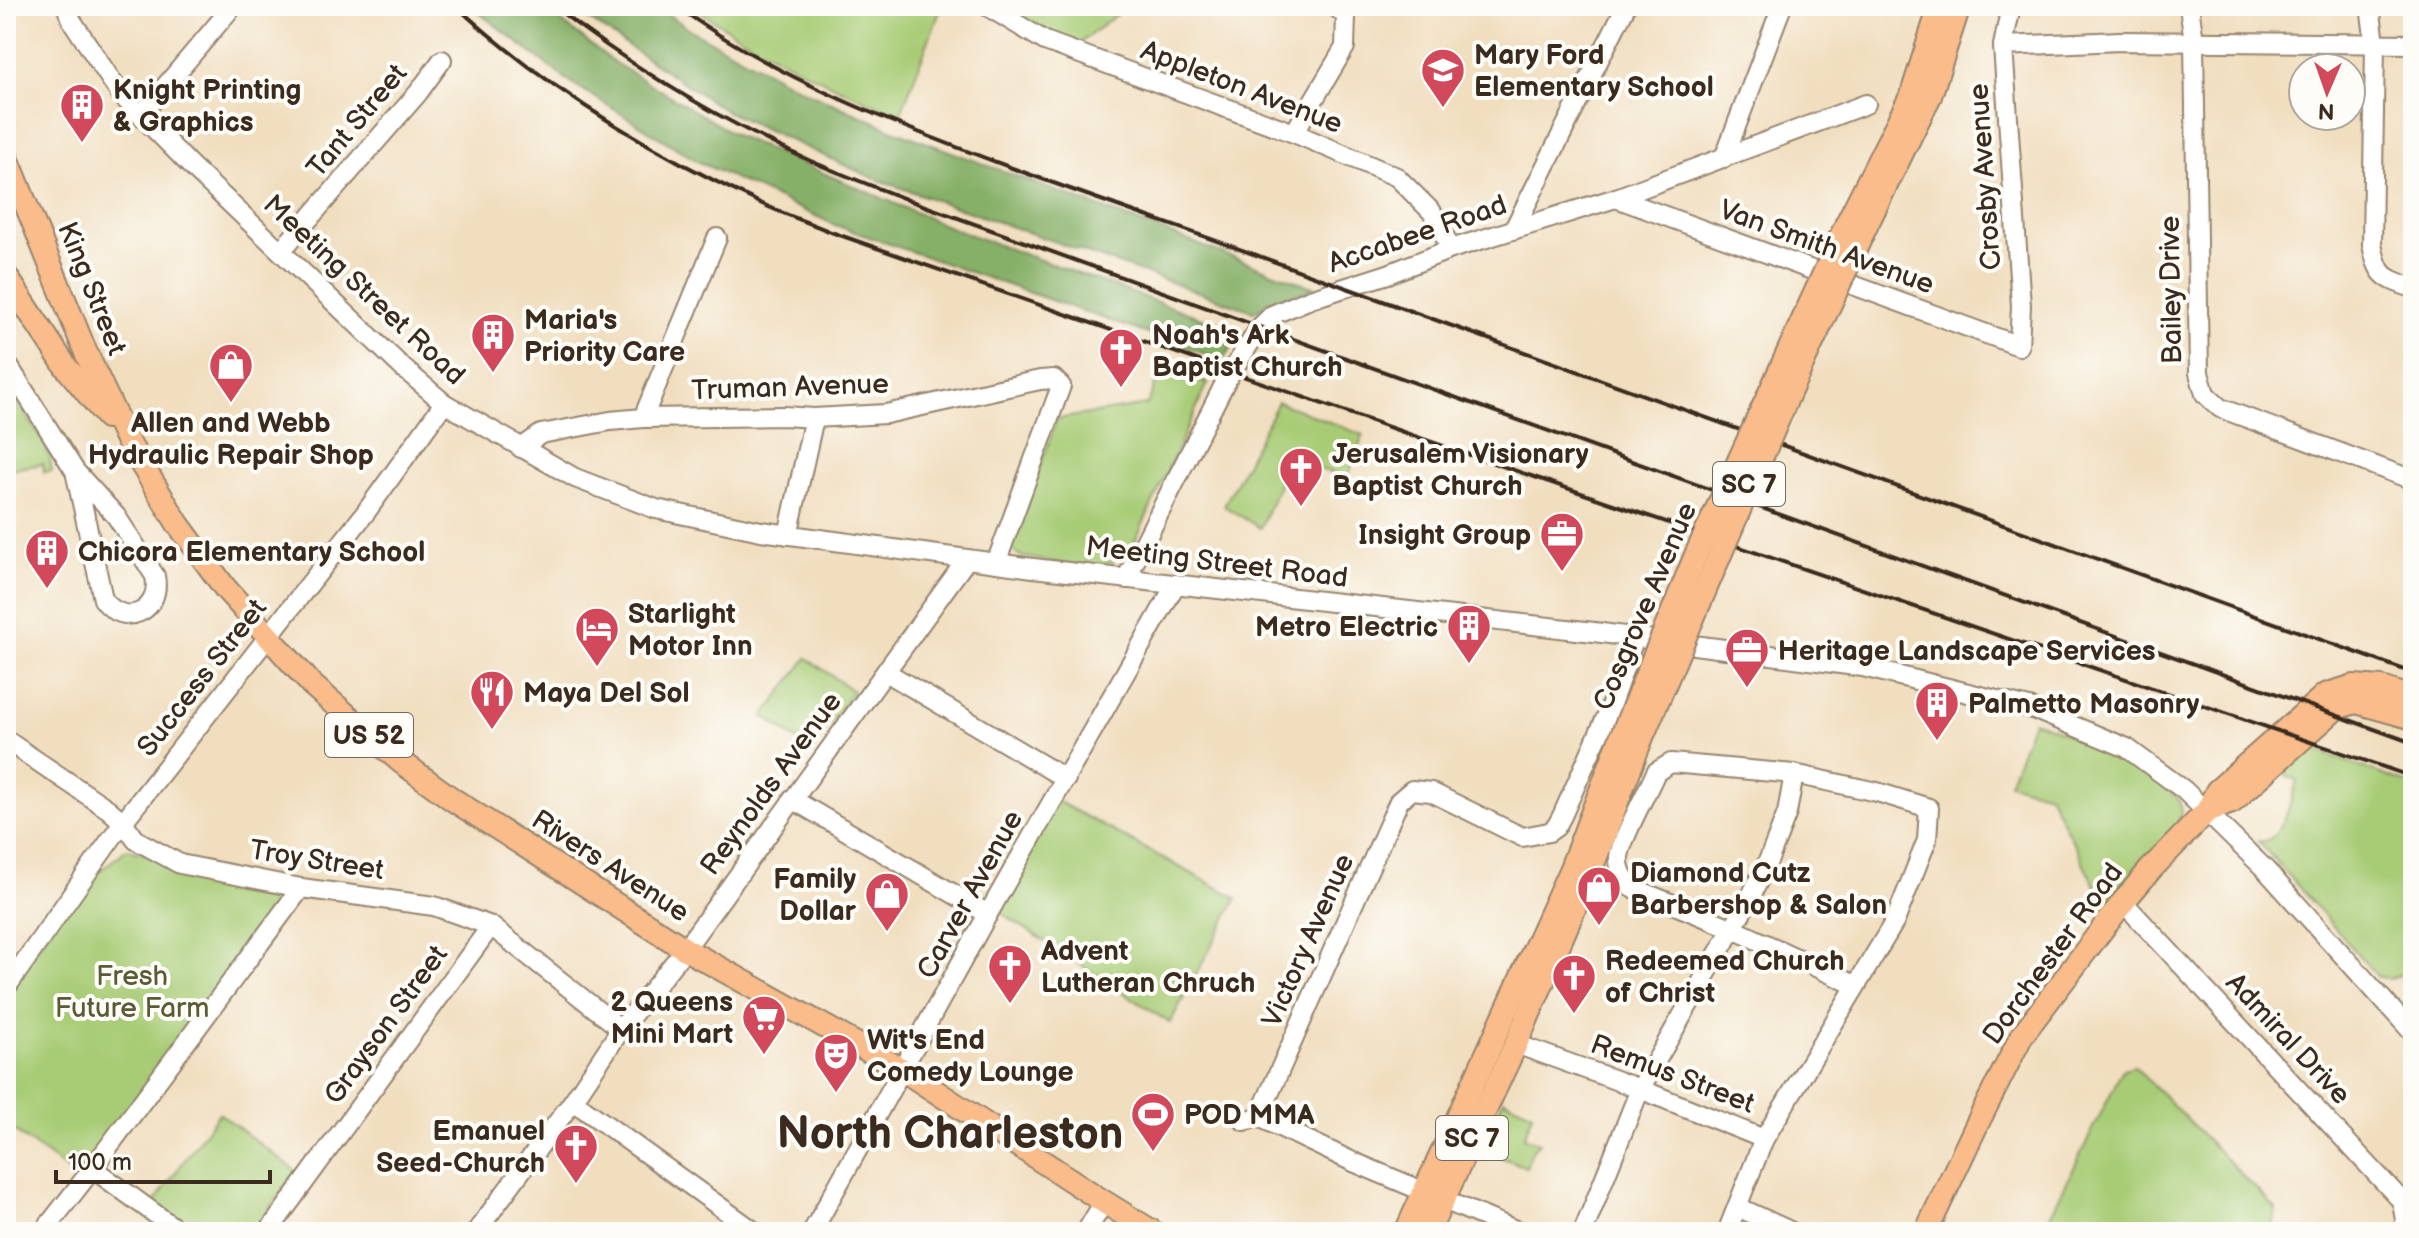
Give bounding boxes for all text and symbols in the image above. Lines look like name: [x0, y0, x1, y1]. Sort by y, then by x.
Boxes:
street label: Appleton Avenue: [1136, 34, 1347, 141]
place label: Mary Ford Elementary School: [1474, 39, 1714, 104]
school or university icon: Mary Ford Elementary School: [1419, 46, 1467, 109]
north arrow: [2287, 52, 2367, 132]
street label: Tant Street: [300, 57, 414, 184]
place label: Knight Printing & Graphics: [113, 74, 302, 139]
building icon: Knight Printing & Graphics: [58, 81, 106, 144]
street label: Crosby Avenue: [1963, 82, 2008, 271]
text: N: [2318, 97, 2335, 124]
street label: Meeting Street Road: [256, 188, 472, 392]
street label: Accabee Road: [1324, 188, 1511, 280]
street label: Van Smith Avenue: [1715, 193, 1938, 302]
street label: Bailey Drive: [2154, 216, 2189, 364]
street label: King Street: [50, 217, 133, 360]
place label: Maria's Priority Care: [524, 304, 685, 369]
building icon: Maria's Priority Care: [469, 311, 517, 374]
place label: Noah's Ark Baptist Church: [1152, 319, 1343, 384]
church icon: Noah's Ark Baptist Church: [1097, 326, 1145, 389]
shop icon: Allen and Webb Hydraulic Repair Shop: [207, 341, 255, 404]
street label: Truman Avenue: [691, 368, 889, 407]
place label: Allen and Webb Hydraulic Repair Shop: [88, 407, 374, 472]
place label: Jerusalem Visionary Baptist Church: [1332, 438, 1589, 503]
church icon: Jerusalem Visionary Baptist Church: [1277, 445, 1325, 508]
road number: SC 7: [1713, 462, 1785, 506]
street label: Cosgrove Avenue: [1587, 498, 1704, 715]
office icon: Insight Group: [1538, 510, 1586, 573]
place label: Insight Group: [1358, 519, 1531, 552]
building icon: Chicora Elementary School: [23, 527, 71, 590]
street label: Meeting Street Road: [1084, 530, 1350, 595]
place label: Chicora Elementary School: [78, 536, 425, 569]
street label: Success Street: [131, 592, 274, 763]
place label: Starlight Motor Inn: [628, 598, 753, 663]
building icon: Metro Electric: [1445, 602, 1493, 665]
hotel icon: Starlight Motor Inn: [573, 605, 621, 668]
place label: Metro Electric: [1255, 611, 1438, 644]
office icon: Heritage Landscape Services: [1723, 626, 1771, 689]
place label: Heritage Landscape Services: [1778, 635, 2156, 668]
restaurant icon: Maya Del Sol: [468, 668, 516, 731]
place label: Maya Del Sol: [523, 677, 689, 710]
building icon: Palmetto Masonry: [1913, 679, 1961, 742]
street label: Reynolds Avenue: [694, 686, 849, 882]
place label: Palmetto Masonry: [1968, 688, 2199, 721]
road number: US 52: [325, 713, 413, 757]
street label: Rivers Avenue: [525, 803, 695, 929]
street label: Carver Avenue: [910, 805, 1030, 985]
street label: Troy Street: [247, 834, 387, 887]
street label: Victory Avenue: [1255, 849, 1361, 1032]
place label: Diamond Cutz Barbershop & Salon: [1630, 857, 1887, 922]
street label: Dorchester Road: [1976, 857, 2130, 1051]
place label: Family Dollar: [773, 863, 857, 928]
shop icon: Diamond Cutz Barbershop & Salon: [1575, 864, 1623, 927]
shop icon: Family Dollar: [863, 870, 911, 933]
place label: Advent Lutheran Chruch: [1040, 935, 1255, 1000]
street label: Grayson Street: [318, 939, 455, 1111]
church icon: Advent Lutheran Chruch: [986, 942, 1034, 1005]
place label: Redeemed Church of Christ: [1605, 945, 1845, 1010]
church icon: Redeemed Church of Christ: [1550, 952, 1598, 1015]
park label: Fresh Future Farm: [55, 960, 209, 1025]
street label: Admiral Drive: [2219, 967, 2357, 1111]
place label: 2 Queens Mini Mart: [610, 986, 733, 1051]
supermarket icon: 2 Queens Mini Mart: [740, 993, 788, 1056]
place label: Wit's End Comedy Lounge: [867, 1024, 1074, 1089]
street label: Remus Street: [1586, 1028, 1759, 1121]
theatre icon: Wit's End Comedy Lounge: [812, 1031, 860, 1094]
sports icon: POD MMA: [1129, 1090, 1177, 1153]
place label: POD MMA: [1184, 1099, 1315, 1132]
district label: North Charleston: [777, 1108, 1123, 1161]
place label: Emanuel Seed-Church: [376, 1115, 545, 1180]
road number: SC 7: [1436, 1116, 1508, 1160]
church icon: Emanuel Seed-Church: [552, 1122, 600, 1185]
scale bar: [56, 1134, 270, 1184]
text: 100 m: [68, 1148, 132, 1177]

